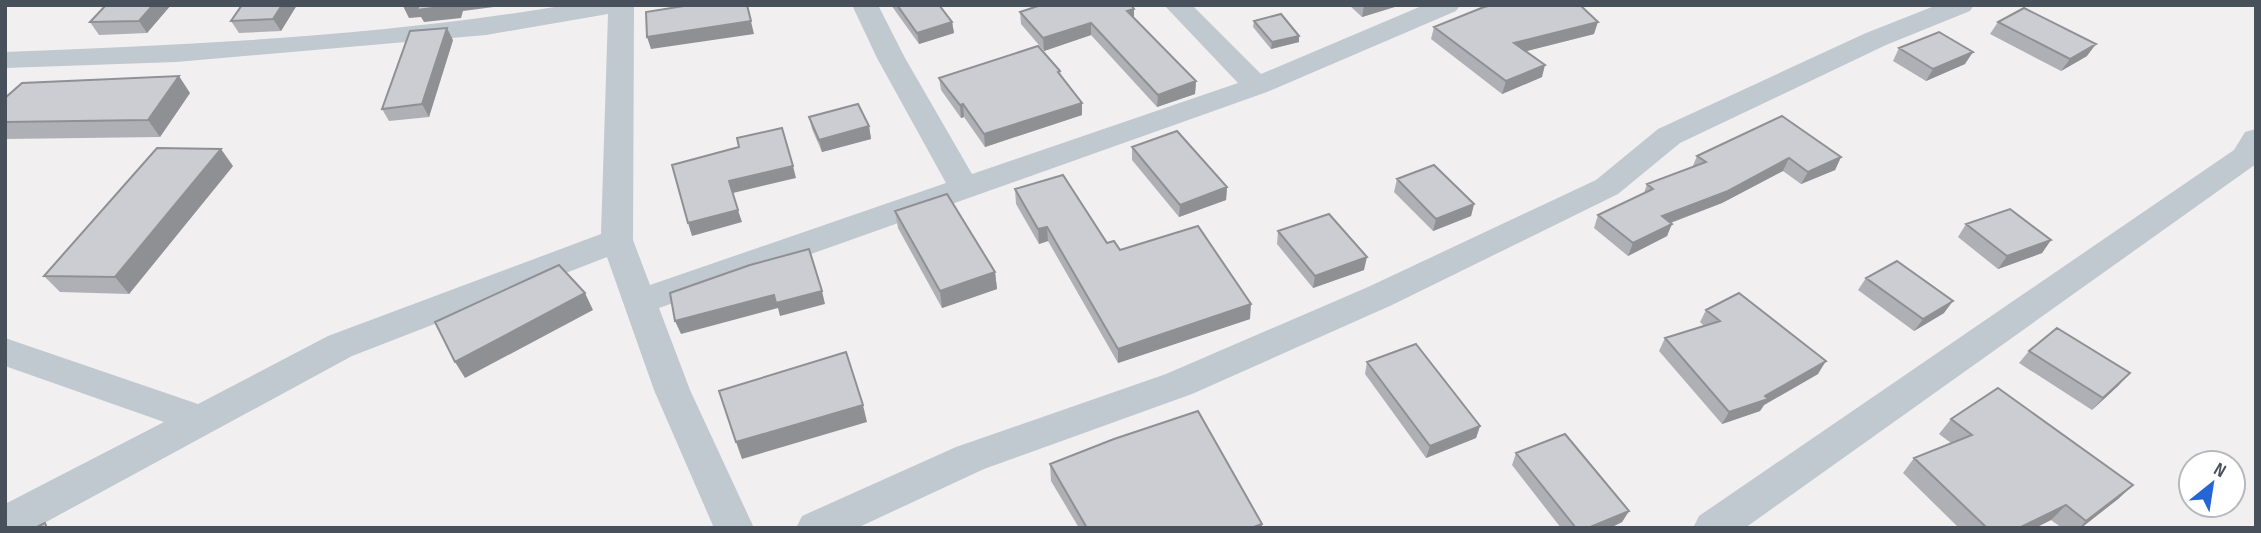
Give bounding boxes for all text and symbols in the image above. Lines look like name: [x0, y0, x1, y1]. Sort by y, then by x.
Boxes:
north arrow: [2177, 449, 2247, 519]
text: N: [2210, 458, 2230, 483]

